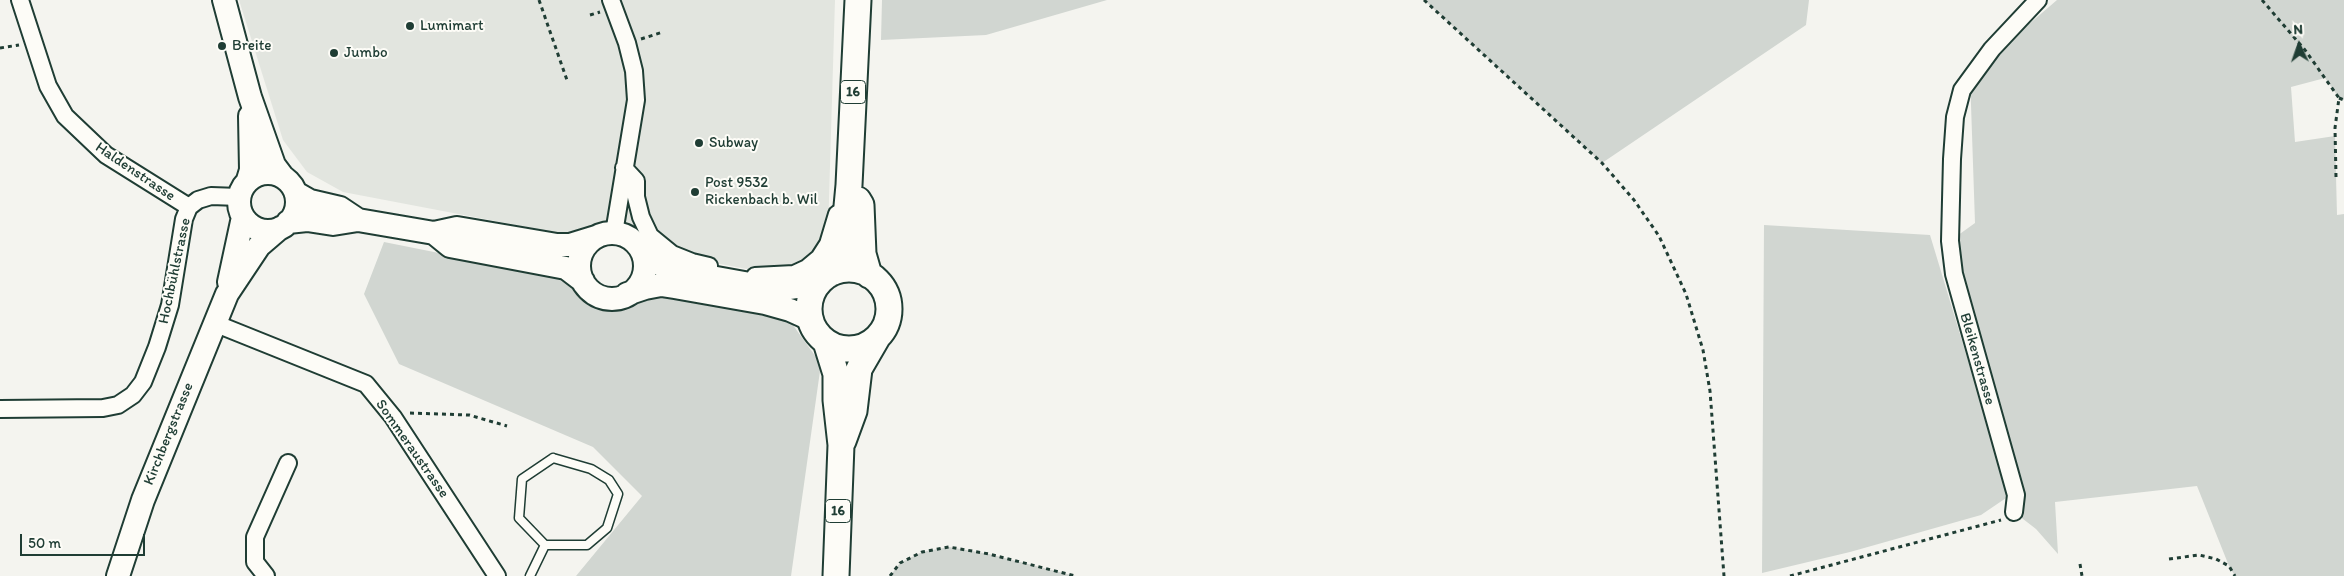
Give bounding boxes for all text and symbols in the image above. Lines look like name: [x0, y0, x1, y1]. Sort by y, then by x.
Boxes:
place label: Lumimart: [420, 17, 484, 35]
marker: Lumimart: [404, 20, 416, 32]
north arrow: [2274, 20, 2324, 70]
text: N: [2293, 21, 2303, 38]
place label: Breite: [232, 37, 271, 55]
marker: Breite: [216, 40, 228, 52]
place label: Jumbo: [344, 44, 388, 62]
marker: Jumbo: [328, 47, 340, 59]
road number: 16: [840, 80, 866, 104]
place label: Subway: [709, 134, 758, 152]
marker: Subway: [693, 137, 705, 149]
street label: Haldenstrasse: [92, 139, 178, 205]
place label: Post 9532 Rickenbach b. Wil: [705, 174, 818, 209]
marker: Post 9532 Rickenbach b. Wil: [689, 186, 701, 198]
street label: Hochbühlstrasse: [155, 216, 195, 326]
street label: Bleikenstrasse: [1955, 311, 1999, 407]
street label: Kirchbergstrasse: [140, 380, 198, 488]
street label: Sommeraustrasse: [371, 396, 453, 502]
road number: 16: [826, 500, 850, 522]
scale bar: [22, 524, 148, 556]
text: 50 m: [28, 534, 61, 552]

